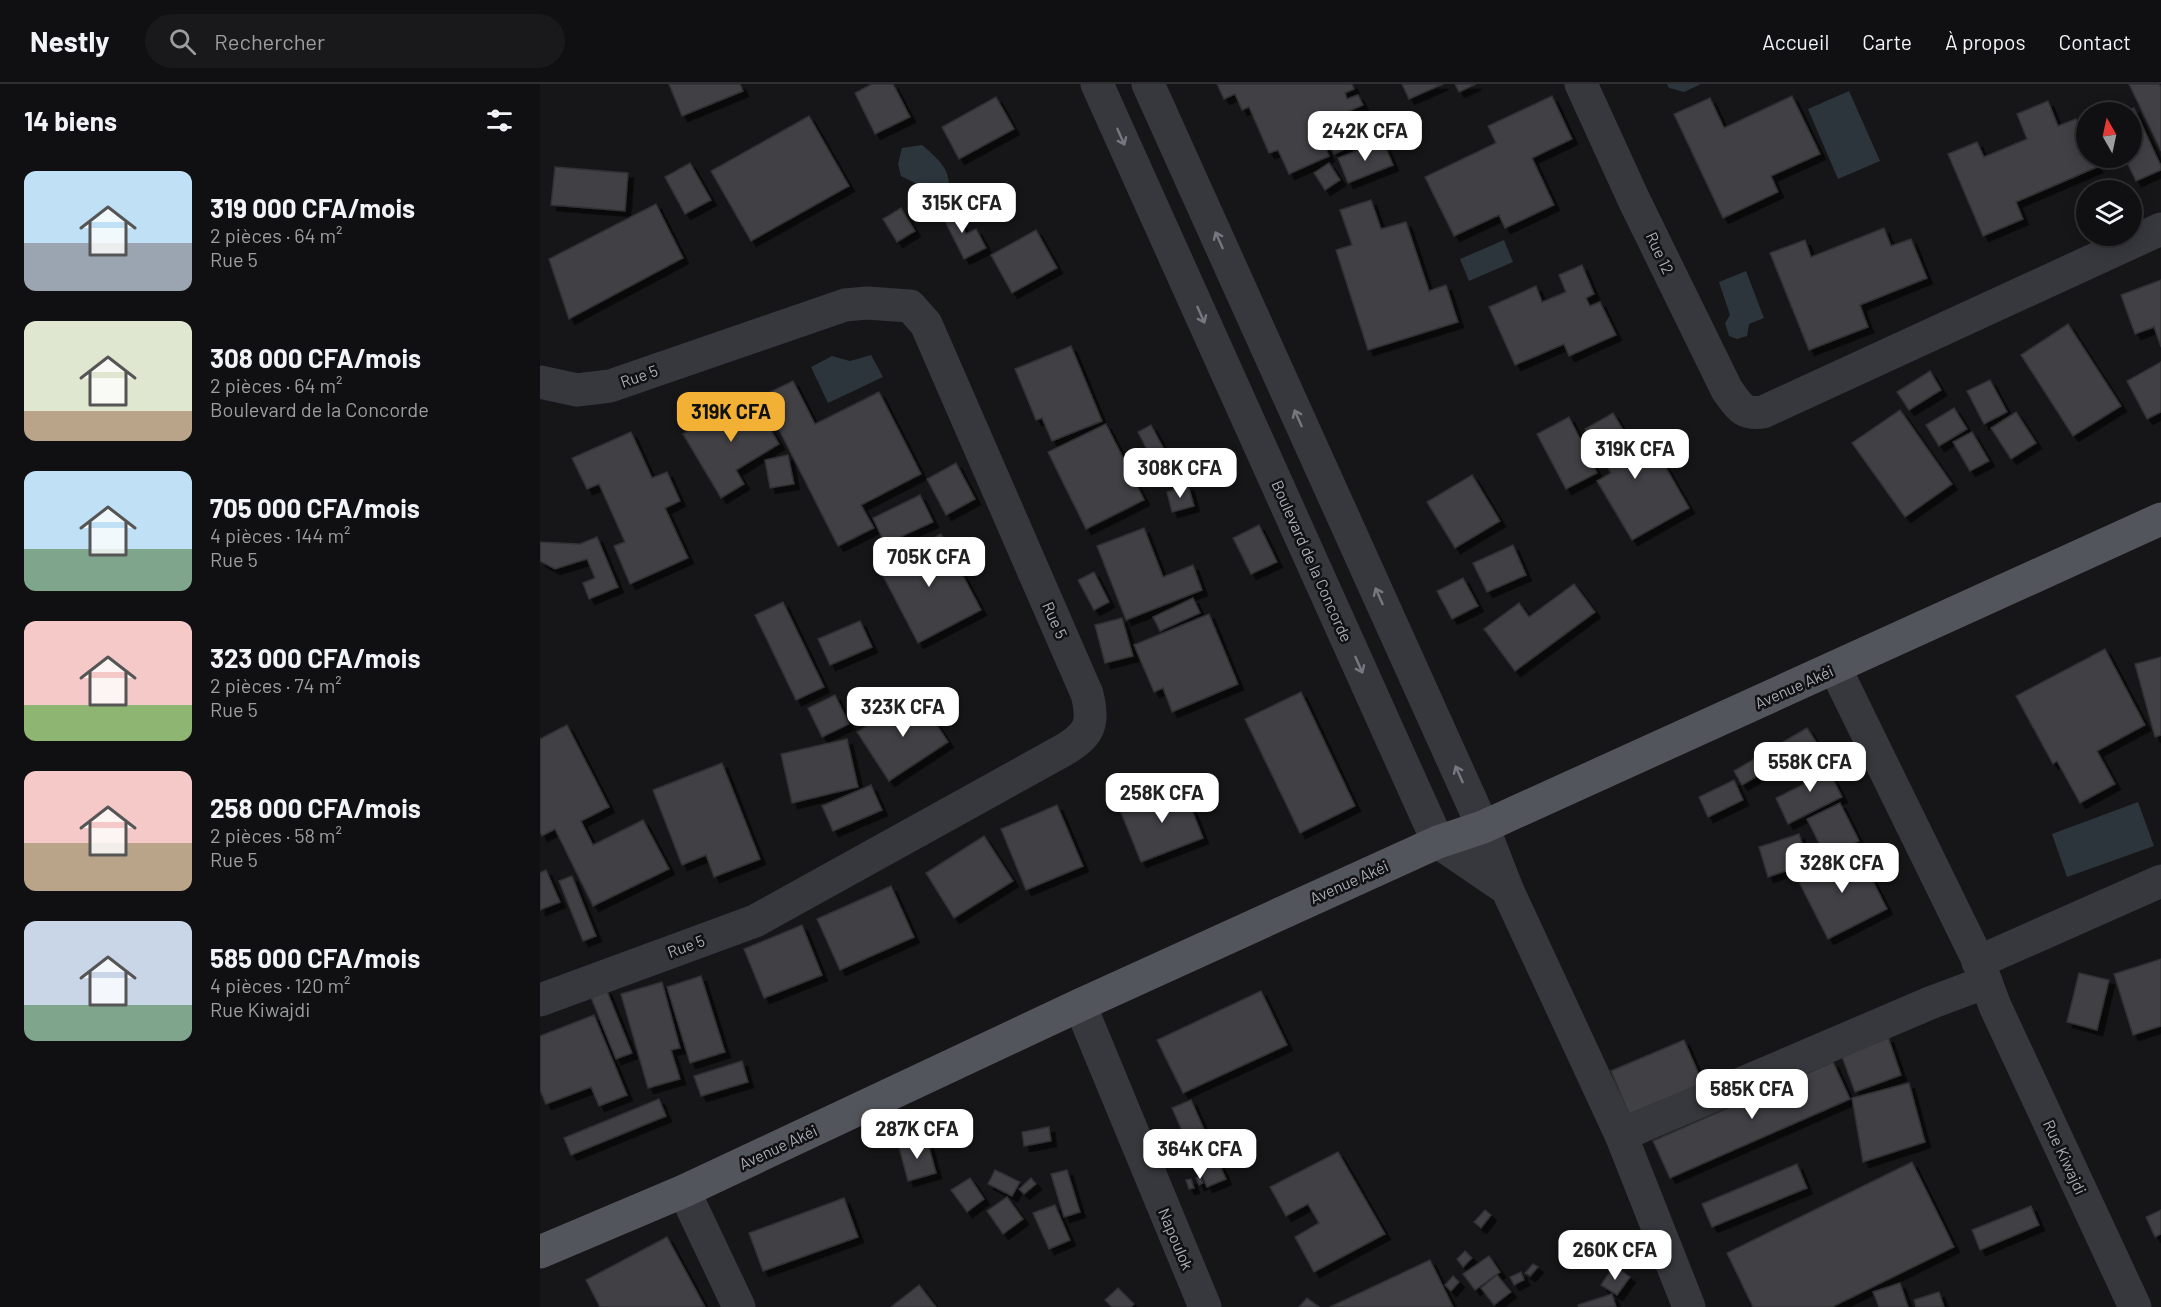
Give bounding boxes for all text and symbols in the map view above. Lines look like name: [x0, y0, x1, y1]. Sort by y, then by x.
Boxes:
search box: [145, 14, 565, 68]
text: Nestly: [30, 24, 109, 58]
icon: search: [166, 25, 199, 58]
text: Rechercher: [214, 28, 325, 54]
text: Accueil: [1762, 29, 1829, 54]
text: Carte: [1862, 29, 1912, 54]
text: À propos: [1945, 29, 2026, 54]
text: Contact: [2059, 29, 2131, 54]
north arrow: [2076, 102, 2142, 168]
map controls: [2076, 102, 2142, 246]
icon: filters: [483, 104, 516, 137]
text: 14 biens: [24, 105, 117, 136]
pin: 242K CFA: [1303, 111, 1427, 162]
text: 242K CFA: [1322, 118, 1408, 142]
one-way arrow: [1115, 128, 1127, 146]
button: layers: [2076, 180, 2142, 246]
pin: 315K CFA: [900, 183, 1024, 234]
text: 315K CFA: [922, 190, 1002, 214]
text: 319 000 CFA/mois: [210, 192, 415, 223]
icon: home: [72, 195, 144, 267]
text: 2 pièces · 64 m²: [210, 223, 343, 247]
street label: Rue 12: [1642, 229, 1678, 277]
one-way arrow: [1212, 232, 1224, 250]
text: Rue 5: [210, 247, 258, 271]
one-way arrow: [1195, 306, 1207, 324]
text: 308 000 CFA/mois: [210, 342, 421, 373]
icon: home: [72, 345, 144, 417]
street label: Rue 5: [618, 360, 660, 391]
text: 2 pièces · 64 m²: [210, 373, 343, 397]
pin: 319K CFA: [669, 392, 793, 443]
text: Boulevard de la Concorde: [210, 397, 429, 421]
text: 319K CFA: [691, 399, 771, 423]
one-way arrow: [1292, 409, 1303, 427]
pin: 319K CFA: [1573, 429, 1697, 480]
text: 319K CFA: [1595, 436, 1675, 460]
pin: 308K CFA: [1118, 448, 1242, 499]
text: 308K CFA: [1138, 455, 1222, 479]
street label: Boulevard de la Concorde: [1268, 477, 1357, 645]
text: 705 000 CFA/mois: [210, 492, 420, 523]
icon: home: [72, 495, 144, 567]
text: 4 pièces · 144 m²: [210, 523, 351, 547]
pin: 705K CFA: [867, 537, 991, 588]
text: 705K CFA: [887, 544, 971, 568]
text: Rue 5: [210, 547, 258, 571]
one-way arrow: [1373, 587, 1384, 605]
street label: Rue 5: [1039, 598, 1072, 641]
text: 323 000 CFA/mois: [210, 642, 420, 673]
icon: home: [72, 645, 144, 717]
one-way arrow: [1353, 656, 1365, 674]
street label: Avenue Akéi: [1752, 661, 1836, 712]
text: 2 pièces · 74 m²: [210, 673, 342, 697]
pin: 323K CFA: [841, 687, 965, 738]
text: 323K CFA: [861, 694, 945, 718]
text: Rue 5: [210, 697, 258, 721]
pin: 558K CFA: [1748, 742, 1872, 793]
text: 558K CFA: [1768, 749, 1852, 773]
one-way arrow: [1452, 765, 1464, 783]
pin: 258K CFA: [1100, 773, 1224, 824]
text: 258K CFA: [1120, 780, 1204, 804]
text: 258 000 CFA/mois: [210, 792, 421, 823]
icon: home: [72, 795, 144, 867]
text: 2 pièces · 58 m²: [210, 823, 342, 847]
pin: 328K CFA: [1780, 843, 1904, 894]
text: Rue 5: [210, 847, 258, 871]
text: 328K CFA: [1800, 850, 1884, 874]
street label: Avenue Akéi: [1307, 856, 1391, 907]
street label: Rue 5: [665, 930, 707, 961]
text: 585 000 CFA/mois: [210, 942, 420, 973]
icon: home: [72, 945, 144, 1017]
text: 4 pièces · 120 m²: [210, 973, 351, 997]
text: Rue Kiwajdi: [210, 997, 310, 1021]
pin: 585K CFA: [1690, 1069, 1814, 1120]
text: 585K CFA: [1710, 1076, 1794, 1100]
pin: 287K CFA: [855, 1109, 979, 1160]
text: 287K CFA: [875, 1116, 959, 1140]
street label: Rue Kiwajdi: [2040, 1116, 2091, 1197]
street label: Avenue Akéi: [736, 1120, 820, 1173]
pin: 364K CFA: [1138, 1129, 1262, 1180]
text: 364K CFA: [1157, 1136, 1243, 1160]
street label: Napoulok: [1155, 1205, 1198, 1273]
pin: 260K CFA: [1553, 1230, 1677, 1281]
text: 260K CFA: [1572, 1237, 1658, 1261]

